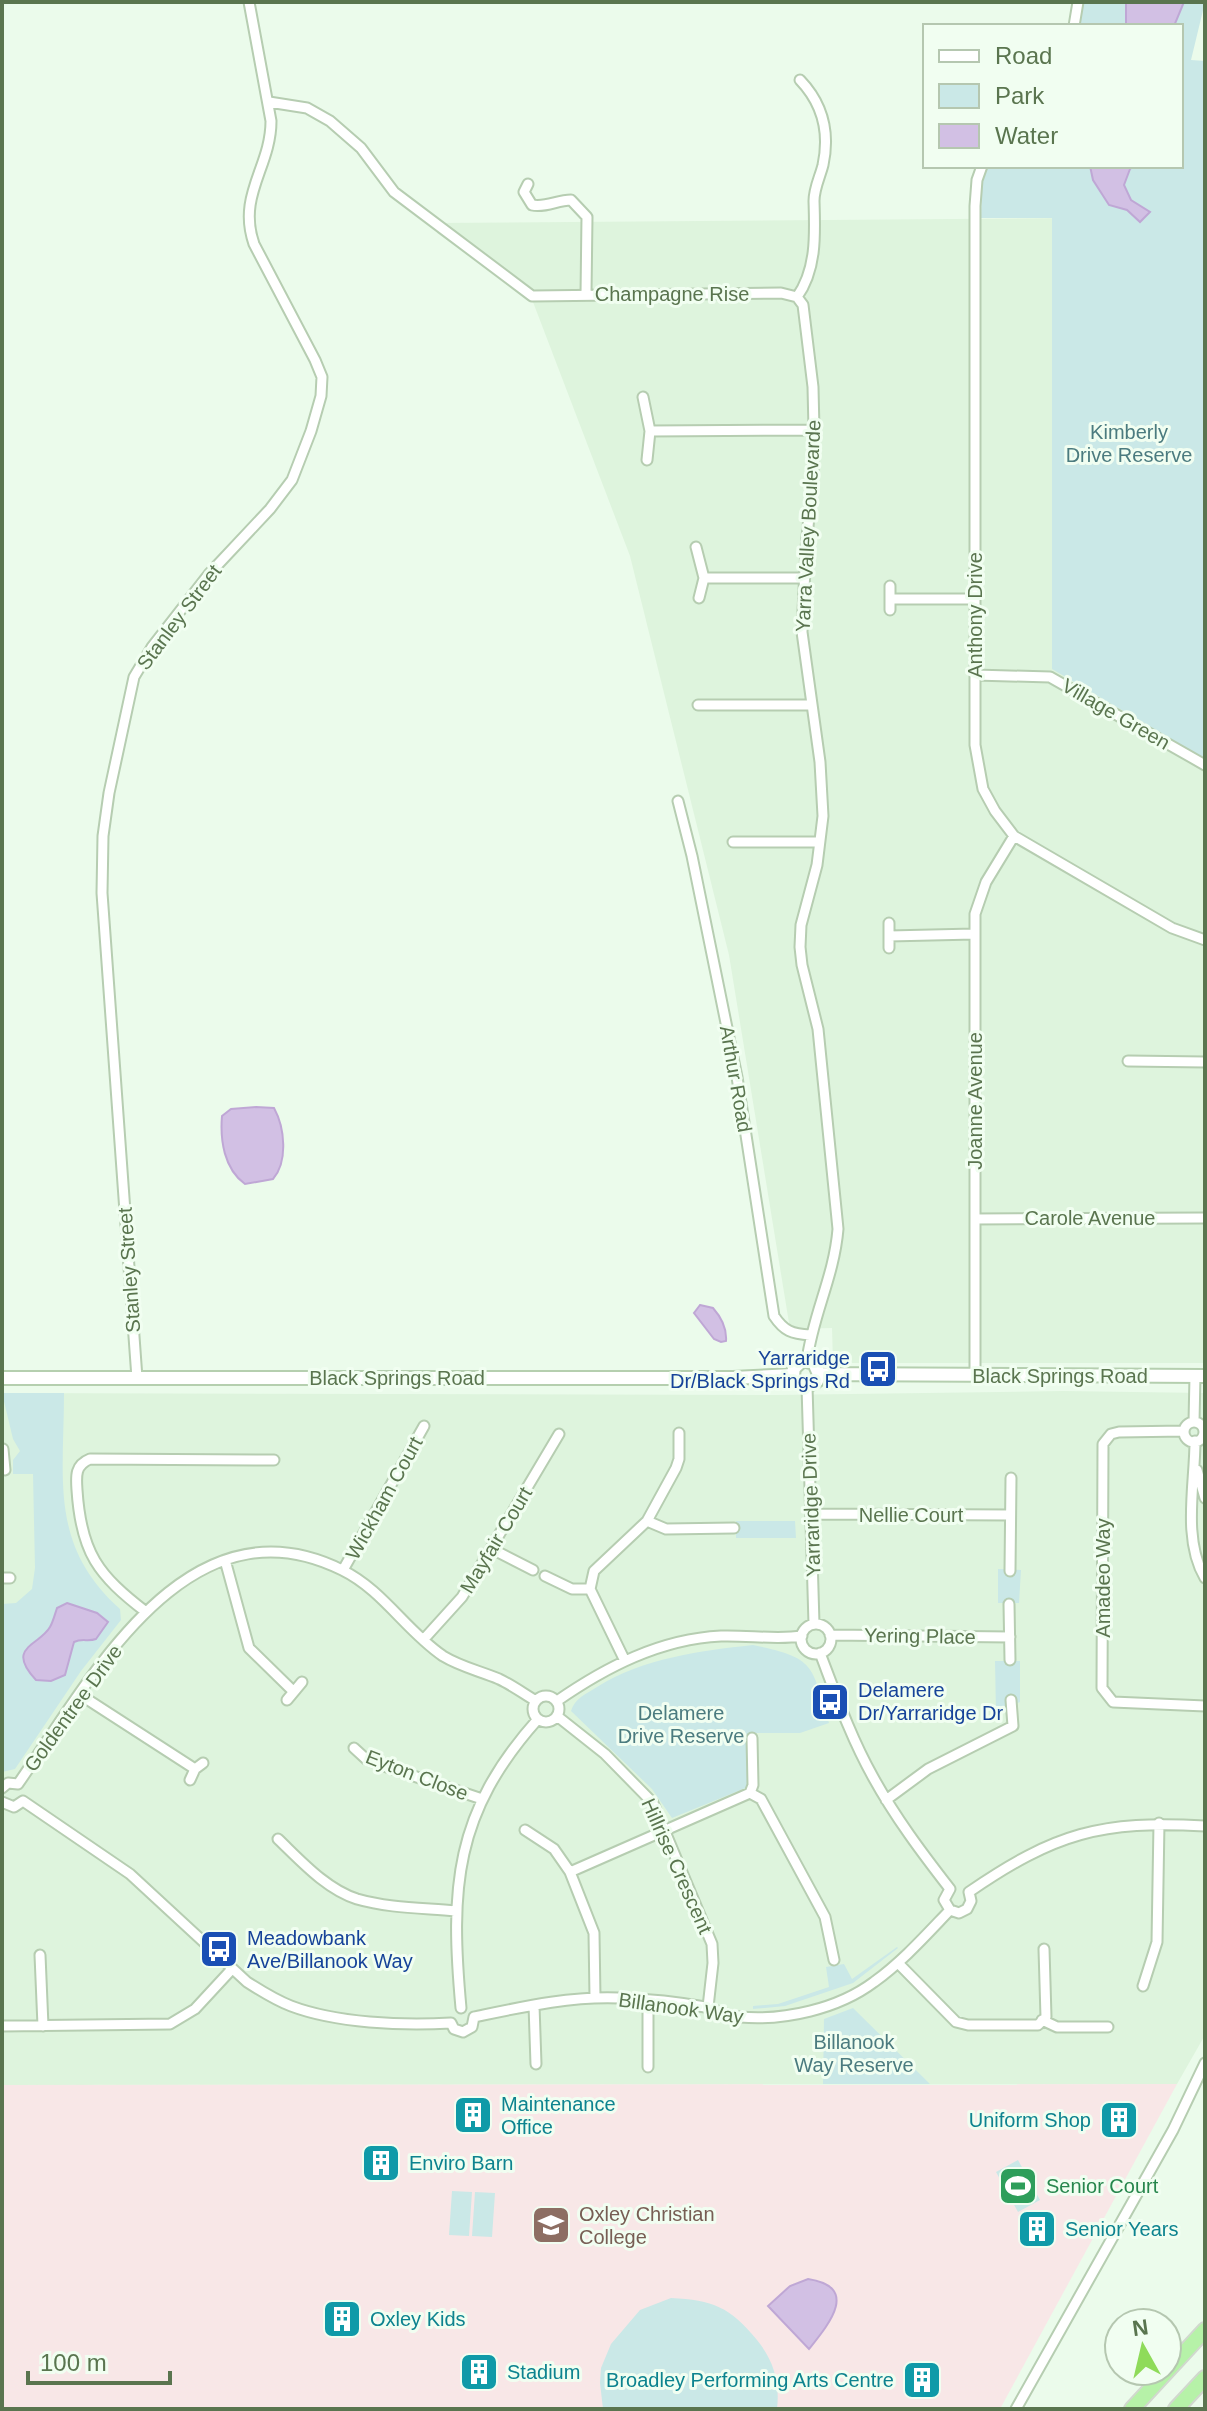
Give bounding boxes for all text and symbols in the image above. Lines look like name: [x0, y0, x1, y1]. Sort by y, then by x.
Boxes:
legend: [923, 24, 1183, 168]
text: Road: [995, 42, 1052, 69]
text: Park: [995, 82, 1045, 109]
text: Water: [995, 122, 1058, 149]
street label: Champagne Rise: [595, 283, 749, 305]
street label: Yarra Valley Boulevarde: [791, 419, 825, 633]
park label: Kimberly Drive Reserve: [1066, 421, 1192, 466]
street label: Anthony Drive: [964, 552, 986, 678]
street label: Stanley Street: [132, 560, 226, 674]
street label: Village Green: [1058, 674, 1174, 754]
street label: Arthur Road: [716, 1024, 756, 1134]
street label: Joanne Avenue: [964, 1032, 986, 1170]
street label: Stanley Street: [114, 1206, 144, 1333]
street label: Carole Avenue: [1025, 1207, 1155, 1229]
place label: Yarraridge Dr/Black Springs Rd: [670, 1347, 850, 1392]
bus stop icon: Yarraridge Dr/Black Springs Rd: [857, 1348, 899, 1390]
street label: Black Springs Road: [972, 1365, 1148, 1387]
street label: Black Springs Road: [309, 1367, 485, 1389]
street label: Wickham Court: [341, 1433, 427, 1563]
street label: Yarraridge Drive: [797, 1433, 825, 1577]
street label: Mayfair Court: [456, 1483, 537, 1597]
street label: Nellie Court: [859, 1504, 964, 1526]
street label: Amadeo Way: [1092, 1518, 1114, 1638]
street label: Yering Place: [864, 1624, 976, 1648]
street label: Goldentree Drive: [20, 1640, 126, 1776]
place label: Delamere Dr/Yarraridge Dr: [858, 1679, 1004, 1724]
bus stop icon: Delamere Dr/Yarraridge Dr: [809, 1681, 851, 1723]
park label: Delamere Drive Reserve: [618, 1702, 744, 1747]
street label: Eyton Close: [363, 1745, 471, 1805]
street label: Hillrise Crescent: [637, 1795, 717, 1937]
place label: Meadowbank Ave/Billanook Way: [247, 1927, 413, 1972]
bus stop icon: Meadowbank Ave/Billanook Way: [198, 1928, 240, 1970]
street label: Billanook Way: [617, 1988, 745, 2028]
park label: Billanook Way Reserve: [794, 2031, 914, 2076]
place label: Maintenance Office: [501, 2093, 616, 2138]
building icon: Maintenance Office: [452, 2094, 494, 2136]
building icon: Uniform Shop: [1098, 2099, 1140, 2141]
place label: Uniform Shop: [969, 2109, 1091, 2131]
building icon: Enviro Barn: [360, 2142, 402, 2184]
place label: Enviro Barn: [409, 2152, 514, 2174]
sports icon: Senior Court: [997, 2165, 1039, 2207]
place label: Senior Court: [1046, 2175, 1159, 2197]
place label: Oxley Christian College: [579, 2203, 715, 2248]
school or university icon: Oxley Christian College: [530, 2204, 572, 2246]
building icon: Senior Years: [1016, 2208, 1058, 2250]
place label: Senior Years: [1065, 2218, 1178, 2240]
building icon: Oxley Kids: [321, 2298, 363, 2340]
north arrow: [1103, 2307, 1183, 2387]
place label: Oxley Kids: [370, 2308, 466, 2330]
text: N: [1131, 2314, 1150, 2341]
scale bar: [28, 2335, 170, 2385]
text: 100 m: [40, 2349, 107, 2376]
building icon: Stadium: [458, 2351, 500, 2393]
building icon: Broadley Performing Arts Centre: [901, 2359, 943, 2401]
place label: Stadium: [507, 2361, 580, 2383]
place label: Broadley Performing Arts Centre: [606, 2369, 894, 2391]

